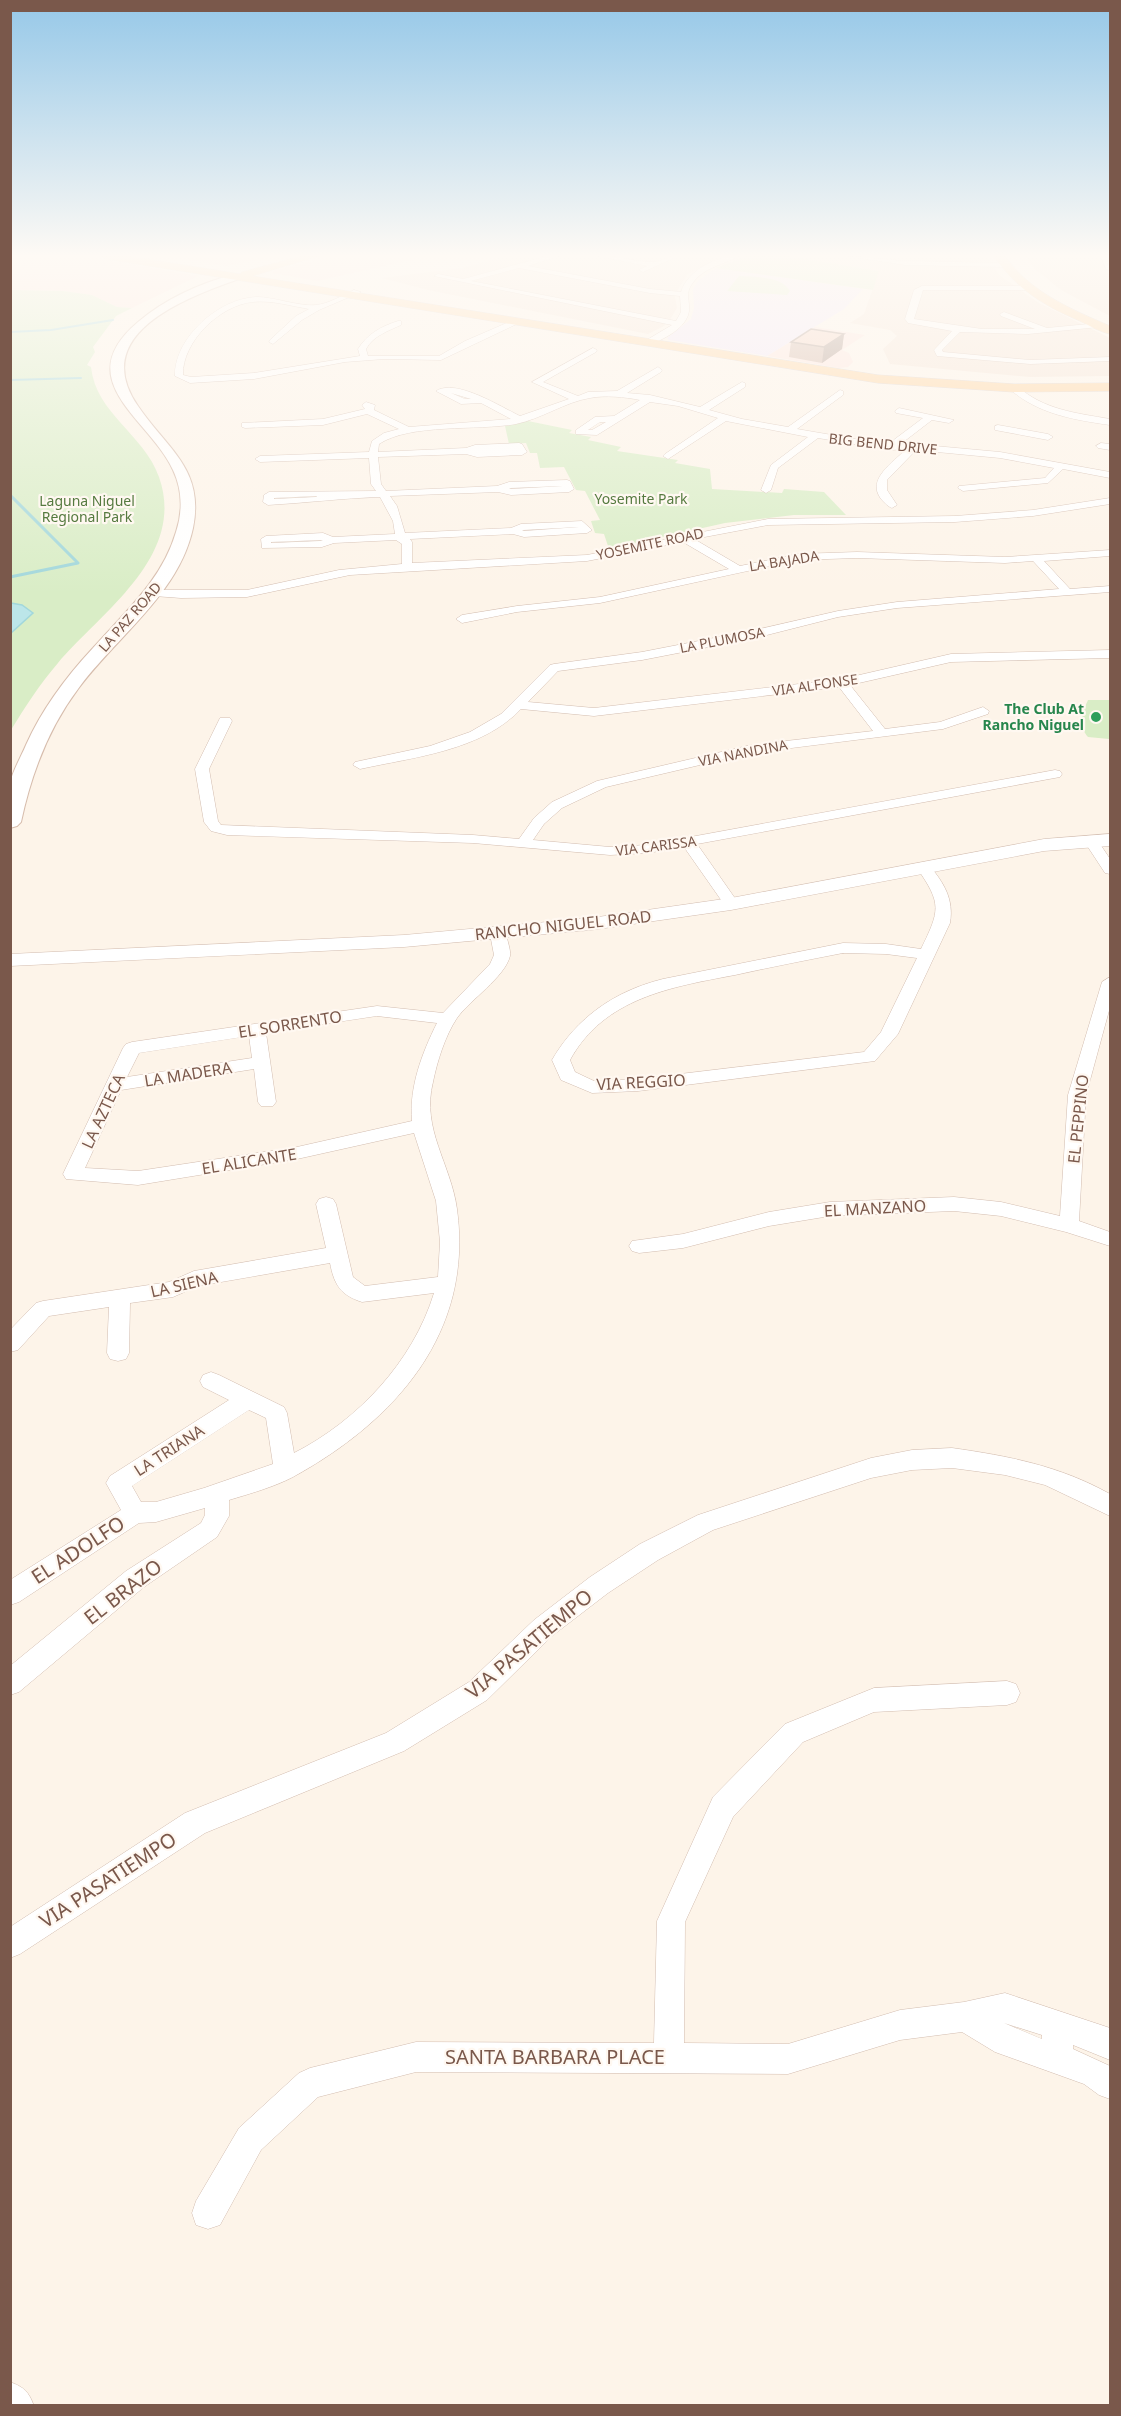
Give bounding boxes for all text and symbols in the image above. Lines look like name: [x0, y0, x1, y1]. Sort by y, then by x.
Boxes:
street label: BIG BEND DRIVE: [828, 428, 938, 459]
park label: Yosemite Park: [594, 489, 688, 508]
park label: Laguna Niguel Regional Park: [39, 491, 135, 526]
street label: YOSEMITE ROAD: [594, 523, 705, 564]
street label: LA BAJADA: [748, 546, 820, 575]
street label: LA PAZ ROAD: [94, 578, 165, 656]
street label: LA PLUMOSA: [678, 622, 766, 657]
street label: VIA ALFONSE: [771, 669, 859, 700]
place label: The Club At Rancho Niguel: [983, 699, 1084, 734]
marker: The Club At Rancho Niguel: [1089, 710, 1103, 724]
street label: VIA NANDINA: [697, 735, 789, 770]
street label: VIA CARISSA: [614, 831, 697, 860]
street label: RANCHO NIGUEL ROAD: [474, 905, 652, 945]
street label: EL SORRENTO: [237, 1005, 343, 1043]
street label: LA MADERA: [143, 1056, 234, 1092]
street label: LA AZTECA: [76, 1069, 130, 1152]
street label: VIA REGGIO: [596, 1069, 686, 1095]
street label: EL PEPPINO: [1062, 1073, 1094, 1165]
street label: EL ALICANTE: [200, 1143, 298, 1179]
street label: EL MANZANO: [823, 1194, 927, 1222]
street label: LA SIENA: [148, 1265, 220, 1302]
street label: LA TRIANA: [130, 1419, 209, 1481]
street label: EL ADOLFO: [26, 1509, 130, 1590]
street label: EL BRAZO: [78, 1553, 167, 1631]
street label: VIA PASATIEMPO: [460, 1583, 598, 1705]
street label: VIA PASATIEMPO: [34, 1825, 181, 1934]
street label: SANTA BARBARA PLACE: [445, 2043, 665, 2070]

